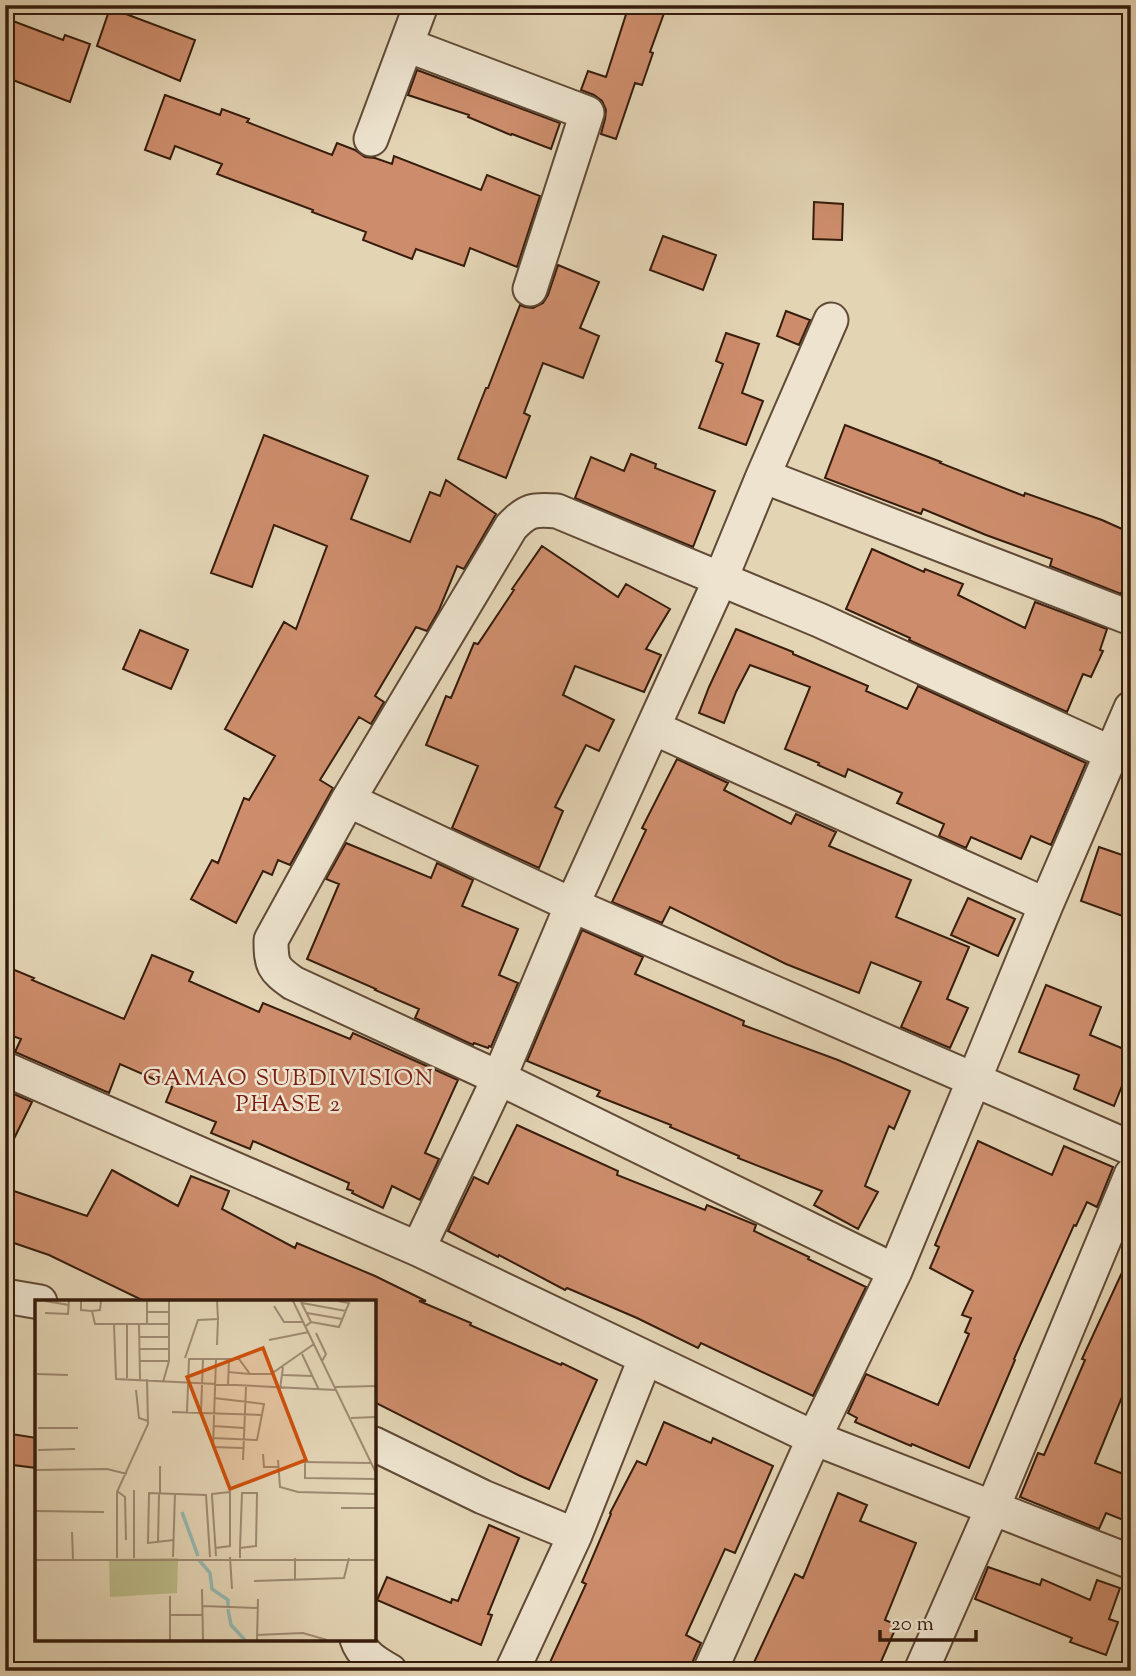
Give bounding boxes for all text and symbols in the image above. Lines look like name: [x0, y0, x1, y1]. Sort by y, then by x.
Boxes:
district label: GAMAO SUBDIVISION PHASE 2: [143, 1063, 435, 1122]
inset map: [35, 1300, 376, 1641]
scale bar: [880, 1599, 977, 1643]
text: 20 m: [891, 1610, 934, 1640]

